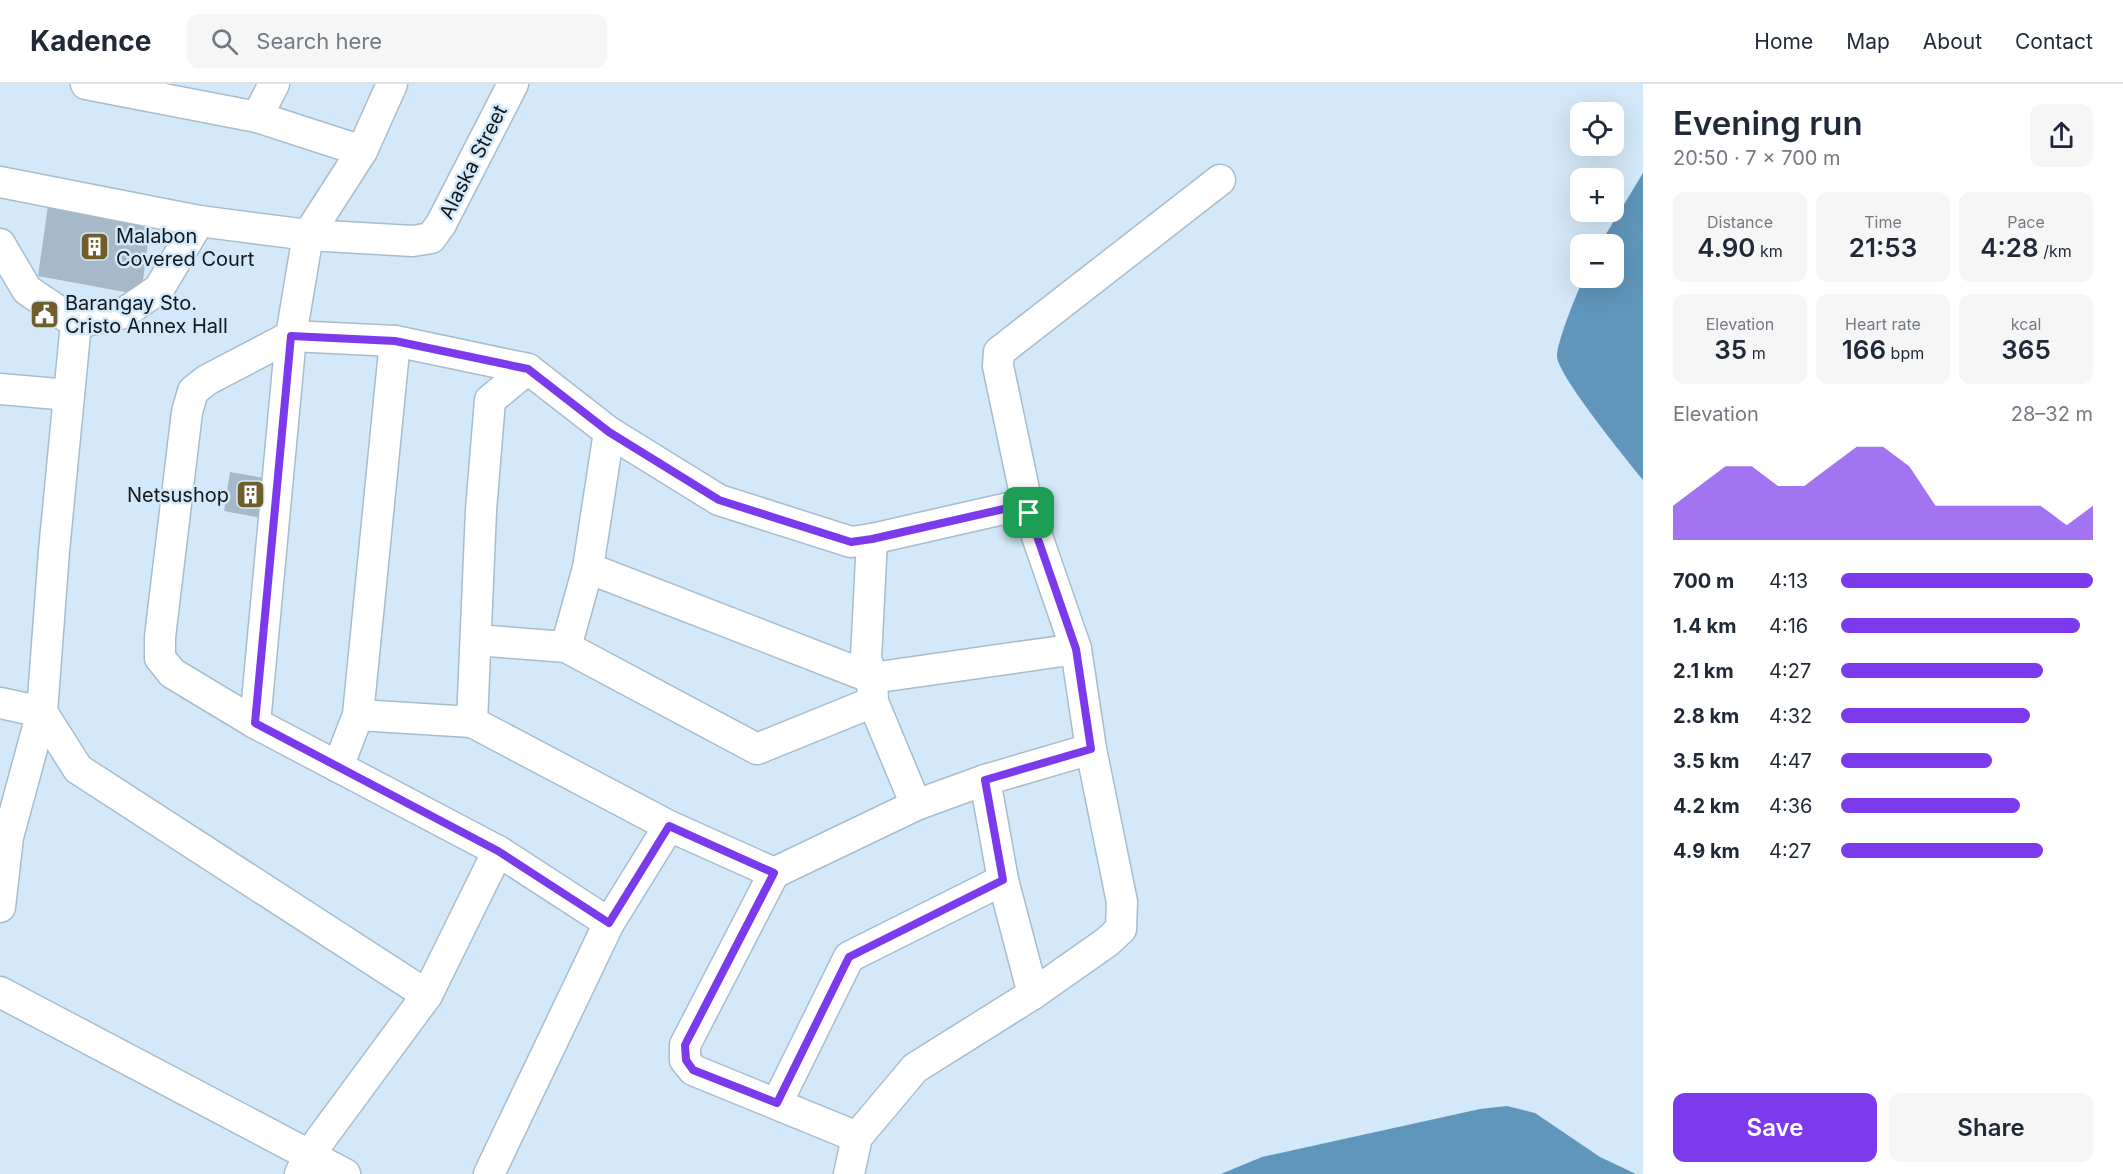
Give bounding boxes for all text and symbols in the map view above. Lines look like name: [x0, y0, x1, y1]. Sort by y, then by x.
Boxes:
search box: [187, 14, 607, 68]
text: Kadence: [30, 24, 151, 58]
icon: search: [208, 25, 241, 58]
text: Search here: [256, 28, 382, 54]
text: Home: [1754, 29, 1813, 54]
text: Map: [1846, 29, 1890, 54]
text: About: [1923, 29, 1982, 54]
text: Contact: [2015, 29, 2093, 54]
street label: Alaska Street: [434, 101, 512, 223]
map controls: [1570, 102, 1624, 288]
button: locate: [1570, 102, 1624, 156]
text: Evening run: [1673, 103, 1863, 143]
button: share: [2030, 104, 2093, 167]
text: 20:50 · 7 × 700 m: [1673, 146, 1841, 170]
button: +: [1570, 168, 1624, 222]
text: Distance: [1707, 212, 1773, 232]
text: Time: [1864, 212, 1902, 232]
text: Pace: [2007, 212, 2045, 232]
place label: Malabon Covered Court: [116, 224, 255, 271]
building icon: Malabon Covered Court: [79, 231, 111, 263]
text: 4.90: [1697, 232, 1755, 263]
text: 21:53: [1849, 232, 1917, 263]
text: 4:28: [1980, 232, 2039, 263]
button: −: [1570, 234, 1624, 288]
text: km: [1755, 241, 1783, 261]
text: /km: [2039, 241, 2072, 261]
place label: Barangay Sto. Cristo Annex Hall: [65, 291, 228, 338]
public building icon: Barangay Sto. Cristo Annex Hall: [28, 298, 60, 330]
text: Elevation: [1706, 314, 1774, 334]
text: Heart rate: [1845, 314, 1921, 334]
text: kcal: [2011, 314, 2041, 334]
text: 35: [1714, 334, 1747, 365]
text: 166: [1842, 334, 1886, 365]
text: 365: [2001, 334, 2051, 365]
text: m: [1747, 343, 1766, 363]
text: bpm: [1886, 343, 1924, 363]
text: Elevation: [1673, 402, 1759, 426]
text: 28–32 m: [2011, 402, 2093, 426]
building icon: Netsushop: [234, 479, 266, 511]
place label: Netsushop: [127, 483, 229, 507]
pin: [1003, 487, 1054, 538]
icon: arrive: [1012, 496, 1045, 529]
text: 700 m: [1673, 569, 1734, 593]
text: 4:13: [1769, 569, 1808, 593]
text: 1.4 km: [1673, 614, 1736, 638]
text: 4:16: [1769, 614, 1808, 638]
text: 2.1 km: [1673, 659, 1734, 683]
text: 4:27: [1769, 659, 1811, 683]
text: 2.8 km: [1673, 704, 1739, 728]
text: 4:32: [1769, 704, 1812, 728]
text: 3.5 km: [1673, 749, 1739, 773]
text: 4:47: [1769, 749, 1812, 773]
text: 4.2 km: [1673, 794, 1740, 818]
text: 4:36: [1769, 794, 1812, 818]
text: 4.9 km: [1673, 839, 1740, 863]
text: 4:27: [1769, 839, 1811, 863]
button: Save: [1673, 1093, 1877, 1162]
button: Share: [1889, 1093, 2093, 1162]

